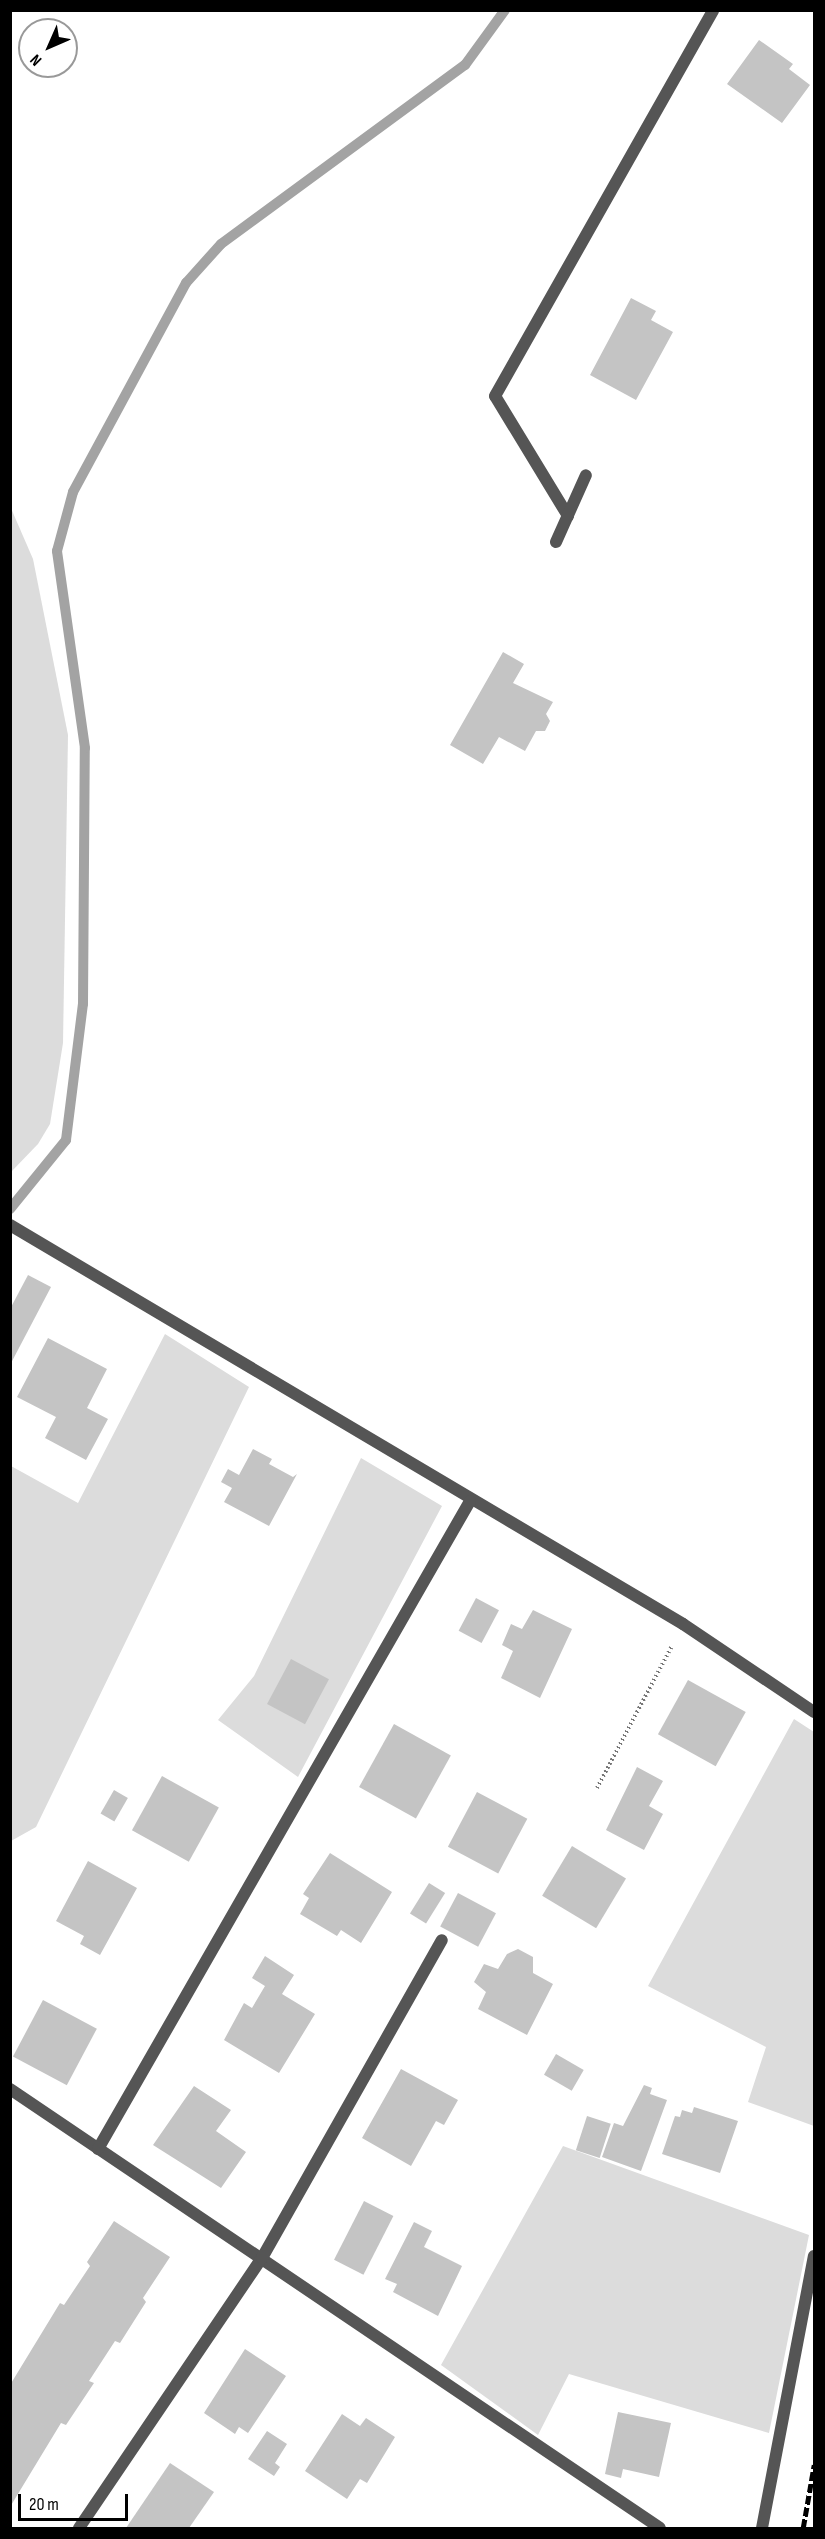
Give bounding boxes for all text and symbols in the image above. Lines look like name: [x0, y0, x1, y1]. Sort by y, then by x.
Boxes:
north arrow: [18, 18, 78, 78]
text: N: [27, 50, 46, 69]
scale bar: [21, 2482, 130, 2520]
text: 20 m: [29, 2494, 59, 2515]

